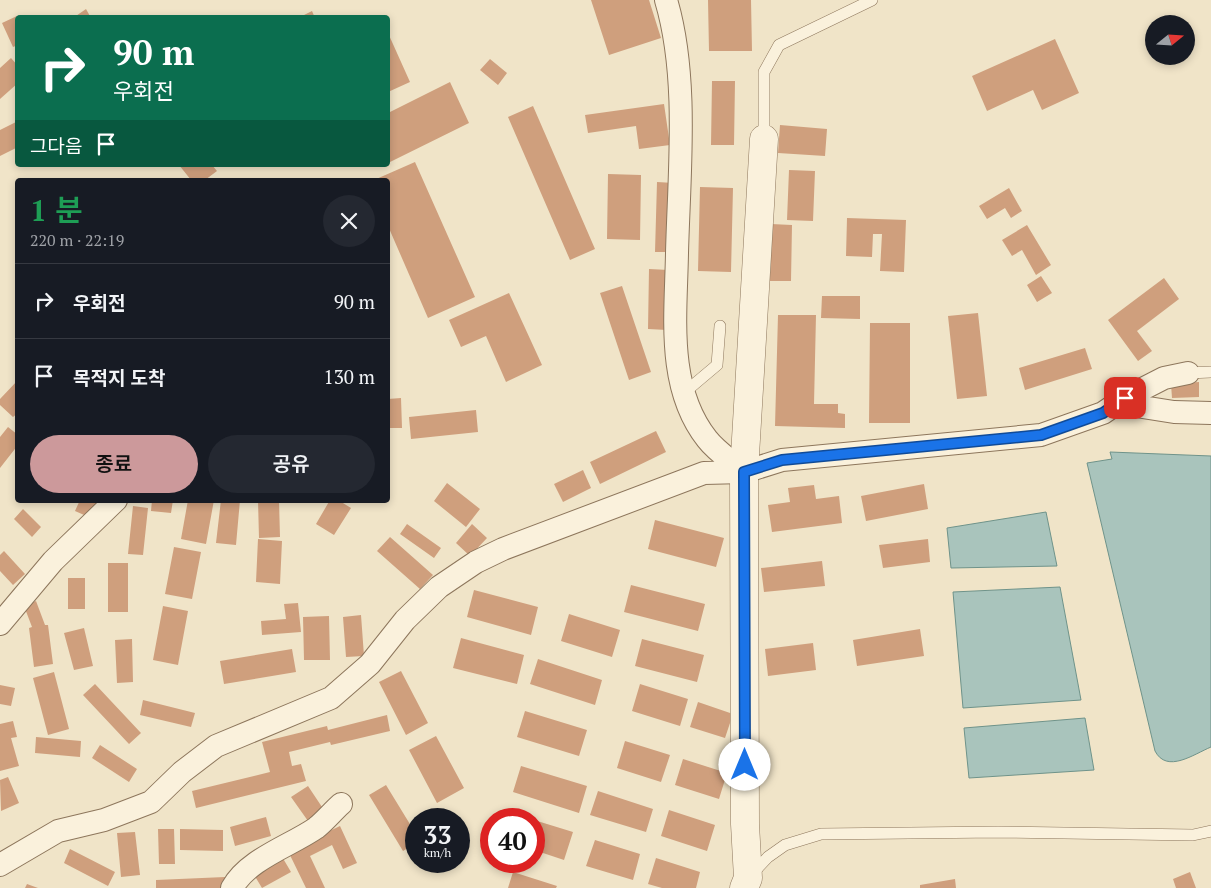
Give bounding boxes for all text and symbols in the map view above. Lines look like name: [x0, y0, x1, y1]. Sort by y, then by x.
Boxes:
north arrow: [1145, 15, 1195, 65]
map controls: [1145, 15, 1195, 65]
text: 90 m: [113, 29, 194, 75]
icon: right: [30, 35, 95, 100]
text: 우회전: [113, 76, 174, 105]
icon: arrive: [92, 130, 120, 158]
text: 그다음: [30, 133, 82, 158]
text: 1 분: [30, 190, 83, 230]
button: close: [323, 195, 375, 247]
text: 220 m · 22:19: [30, 229, 124, 251]
icon: right: [30, 287, 58, 315]
text: 90 m: [334, 289, 375, 314]
text: 우회전: [73, 290, 125, 315]
icon: arrive: [30, 362, 58, 390]
text: 130 m: [324, 364, 375, 389]
text: 목적지 도착: [73, 365, 166, 390]
pin: [1104, 377, 1146, 419]
icon: arrive: [1111, 384, 1139, 412]
button: 종료: [30, 435, 198, 493]
button: 공유: [208, 435, 375, 493]
position arrow: [718, 738, 770, 790]
speed limit sign: 40: [480, 808, 545, 873]
text: 33: [423, 818, 452, 851]
text: km/h: [424, 845, 451, 860]

